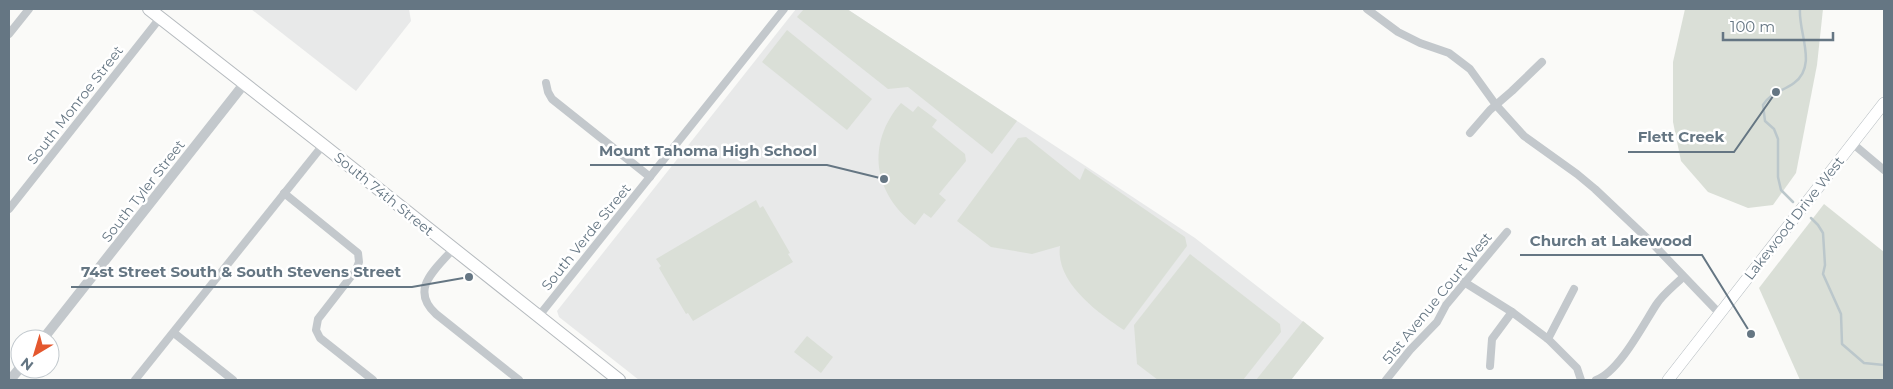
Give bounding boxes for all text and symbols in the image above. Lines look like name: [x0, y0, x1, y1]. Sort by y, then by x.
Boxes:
scale bar: [1723, 10, 1833, 42]
text: 100 m: [1730, 17, 1775, 36]
street label: South Monroe Street: [23, 42, 127, 168]
callout: Flett Creek: [1628, 122, 1734, 152]
text: Flett Creek: [1638, 127, 1724, 146]
callout: Mount Tahoma High School: [590, 135, 827, 165]
street label: South Tyler Street: [97, 136, 189, 246]
text: Mount Tahoma High School: [599, 141, 817, 160]
street label: South 74th Street: [330, 148, 438, 240]
street label: Lakewood Drive West: [1740, 152, 1848, 283]
street label: South Verde Street: [537, 180, 635, 294]
callout: Church at Lakewood: [1520, 225, 1702, 255]
street label: 51st Avenue Court West: [1378, 228, 1496, 368]
text: Church at Lakewood: [1530, 231, 1692, 250]
callout: 74st Street South & South Stevens Street: [71, 257, 412, 287]
text: 74st Street South & South Stevens Street: [81, 262, 402, 281]
north arrow: [10, 329, 60, 379]
text: N: [17, 354, 37, 375]

